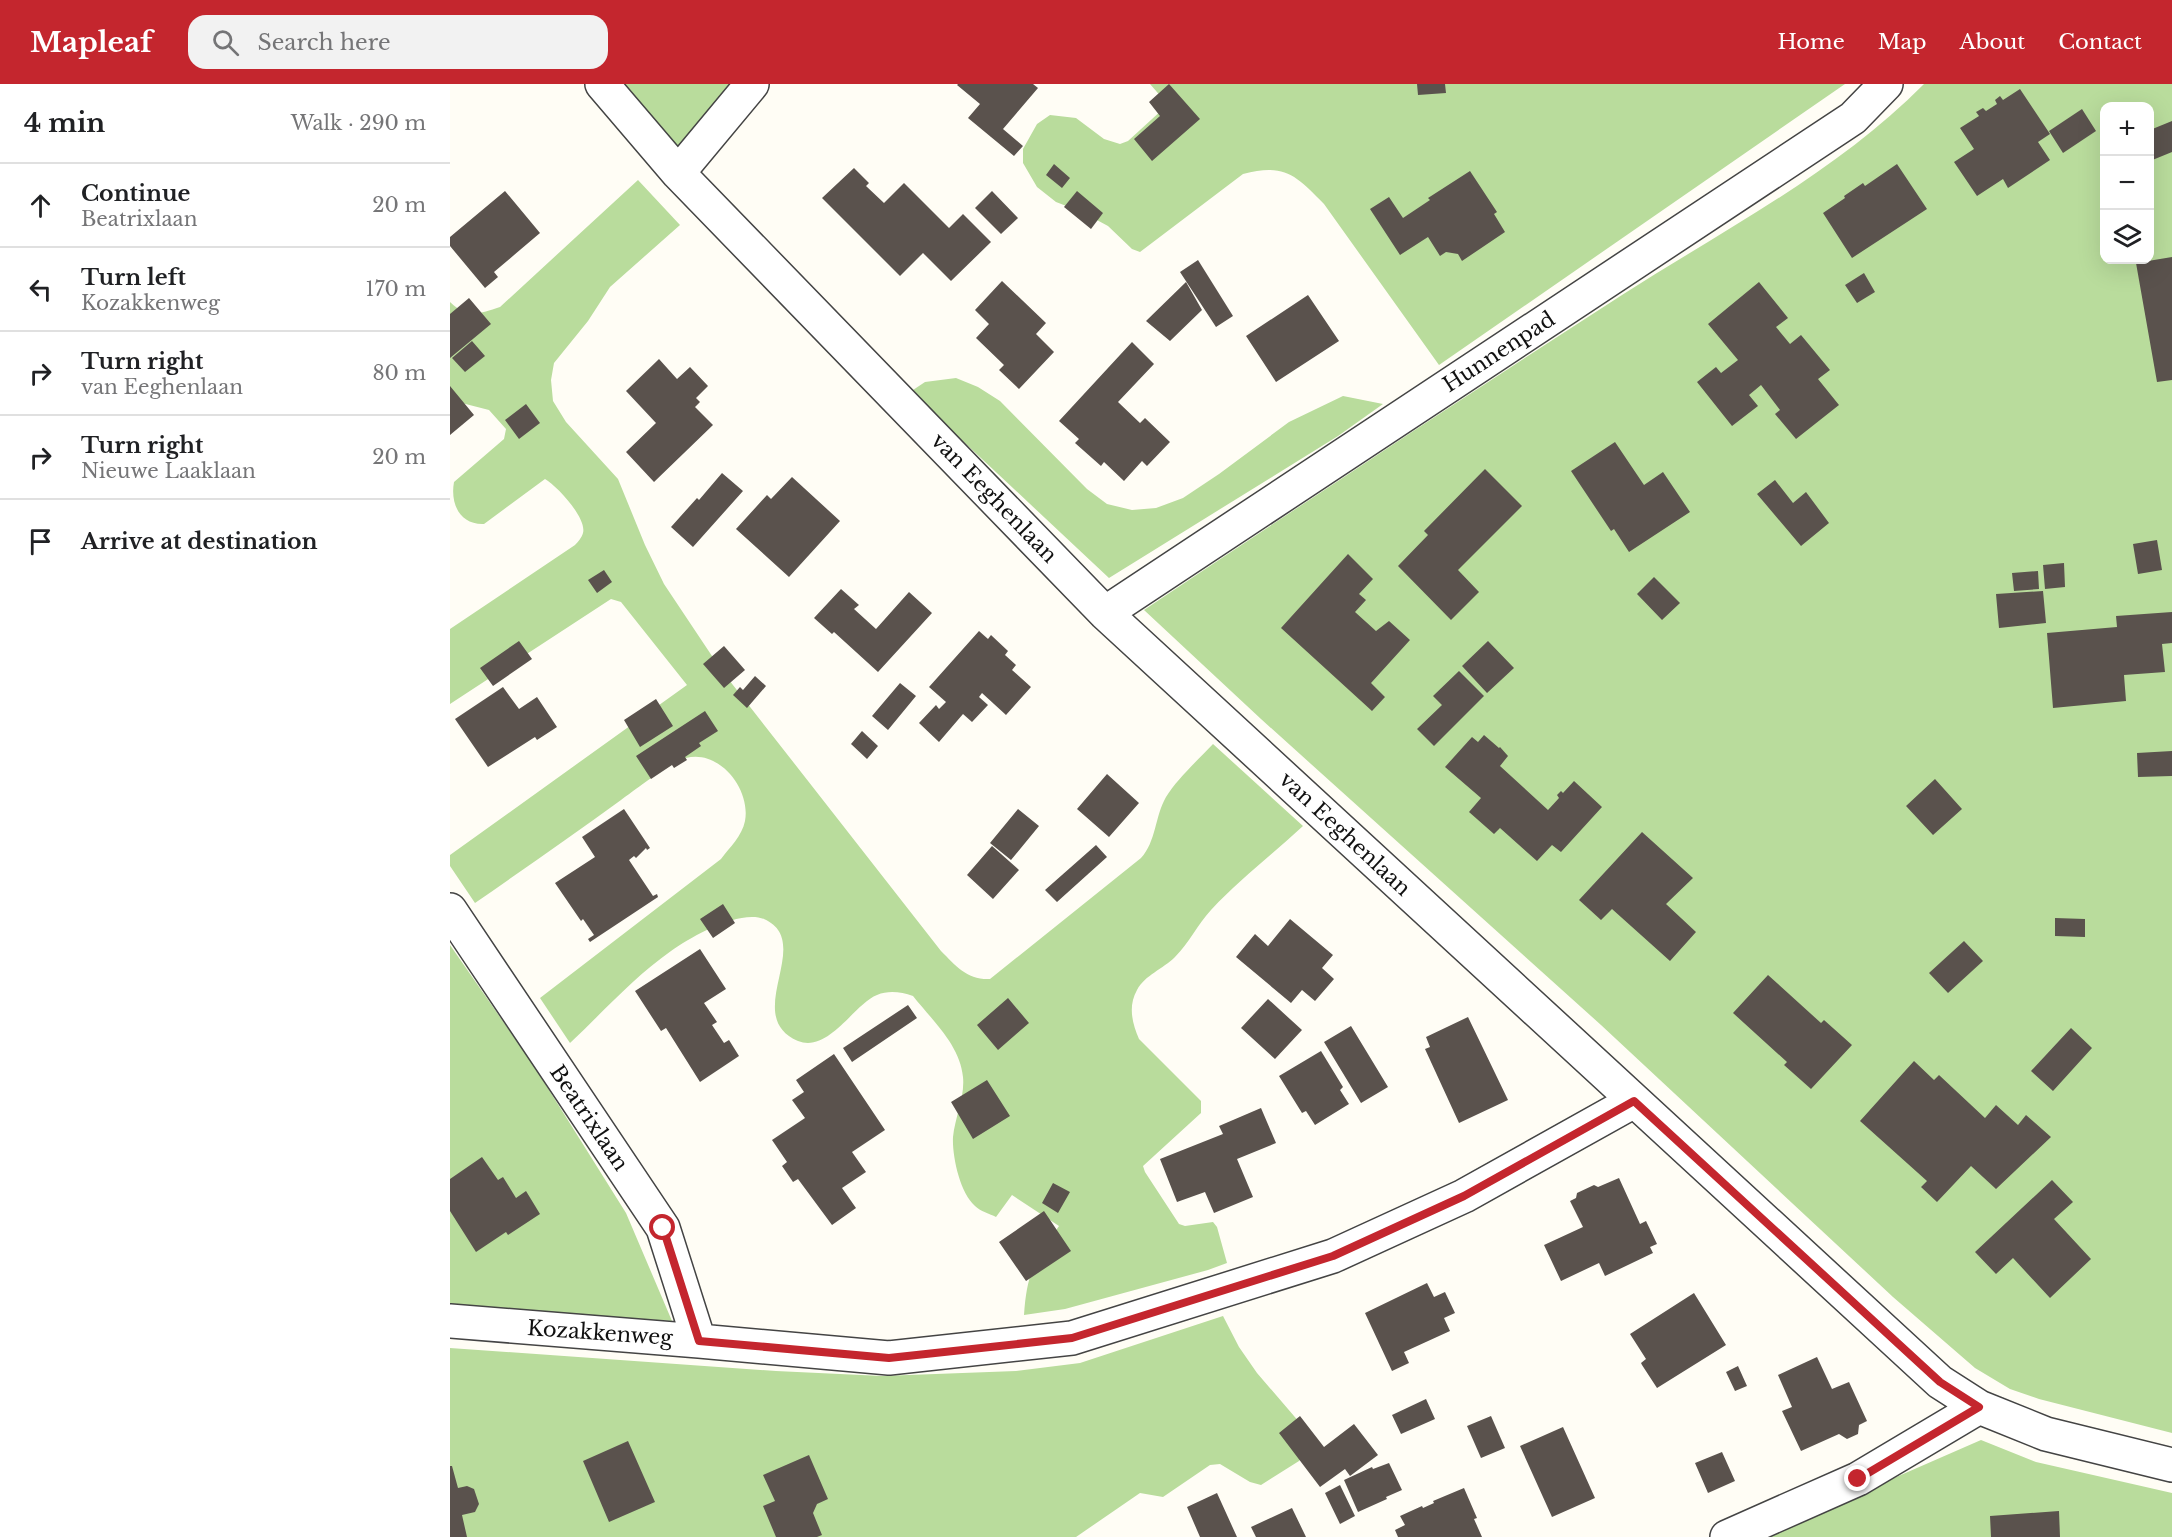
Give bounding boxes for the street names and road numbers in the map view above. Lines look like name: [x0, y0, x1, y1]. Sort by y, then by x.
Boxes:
street label: Hunnenpad: [1438, 306, 1560, 398]
street label: van Eeghenlaan: [926, 428, 1062, 568]
street label: van Eeghenlaan: [1274, 766, 1416, 902]
street label: Beatrixlaan: [544, 1060, 634, 1176]
street label: Kozakkenweg: [526, 1315, 674, 1351]

